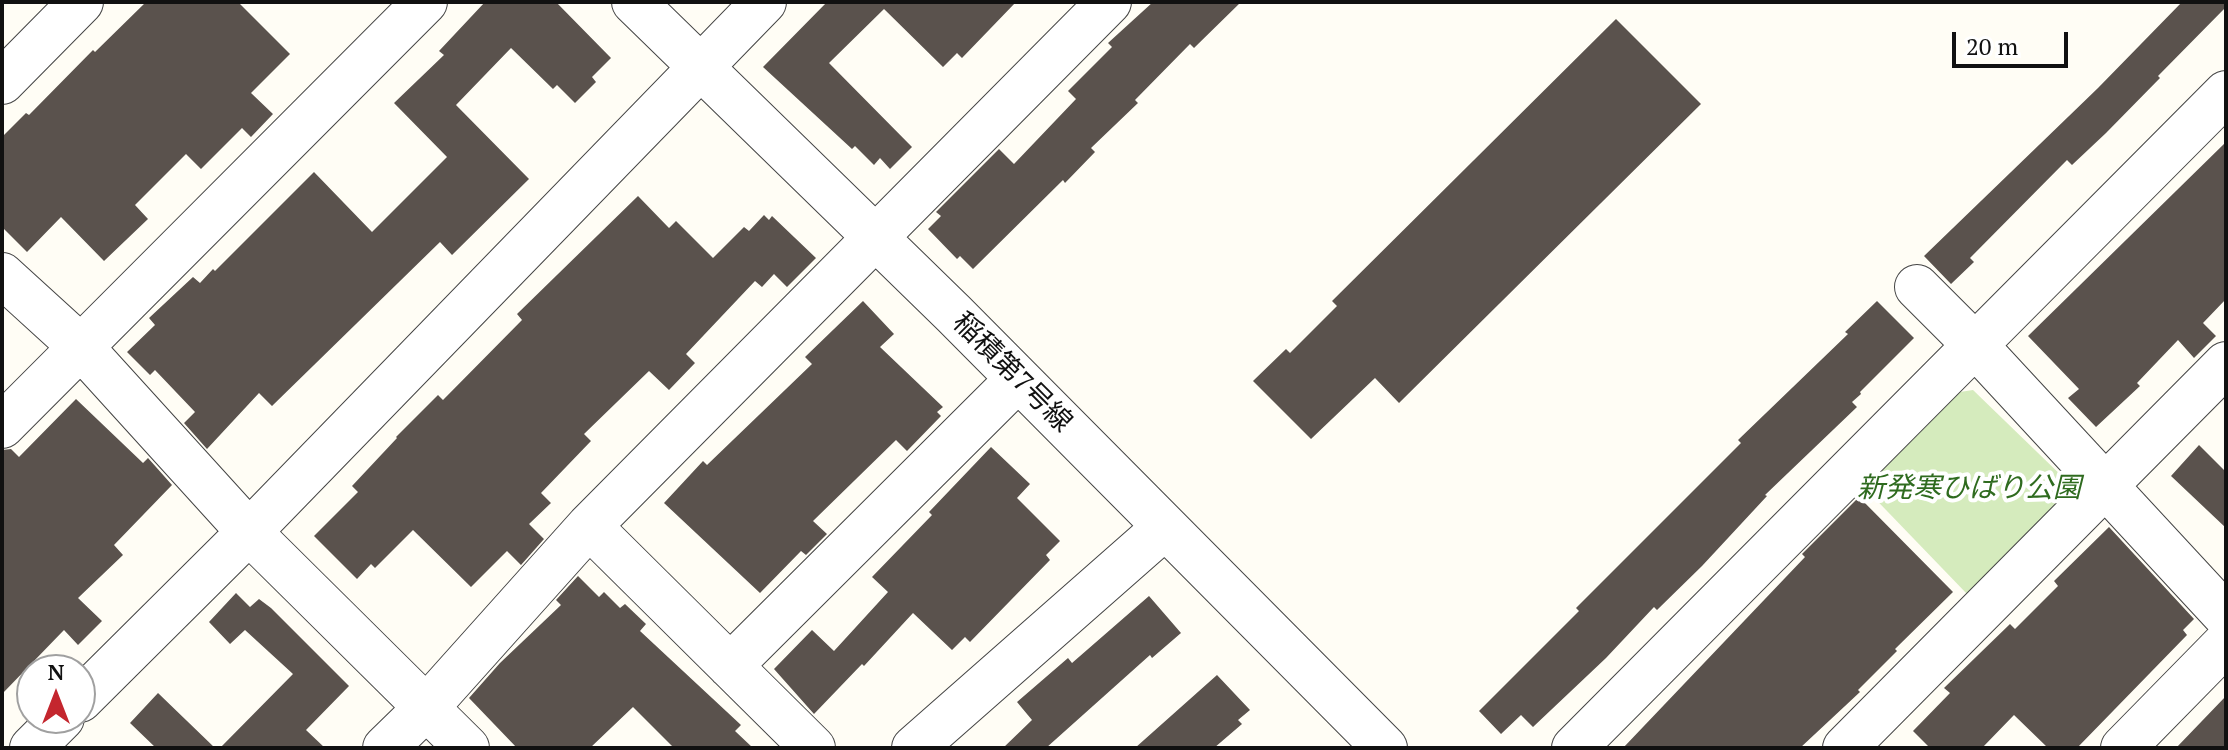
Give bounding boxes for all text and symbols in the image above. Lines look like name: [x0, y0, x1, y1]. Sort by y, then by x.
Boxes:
scale bar: [1956, 16, 2072, 66]
text: 20 m: [1966, 30, 2018, 62]
street label: 稲積第7号線: [945, 306, 1079, 440]
park label: 新発寒ひばり公園: [1857, 472, 2081, 506]
north arrow: [16, 654, 96, 734]
text: N: [48, 657, 64, 686]

